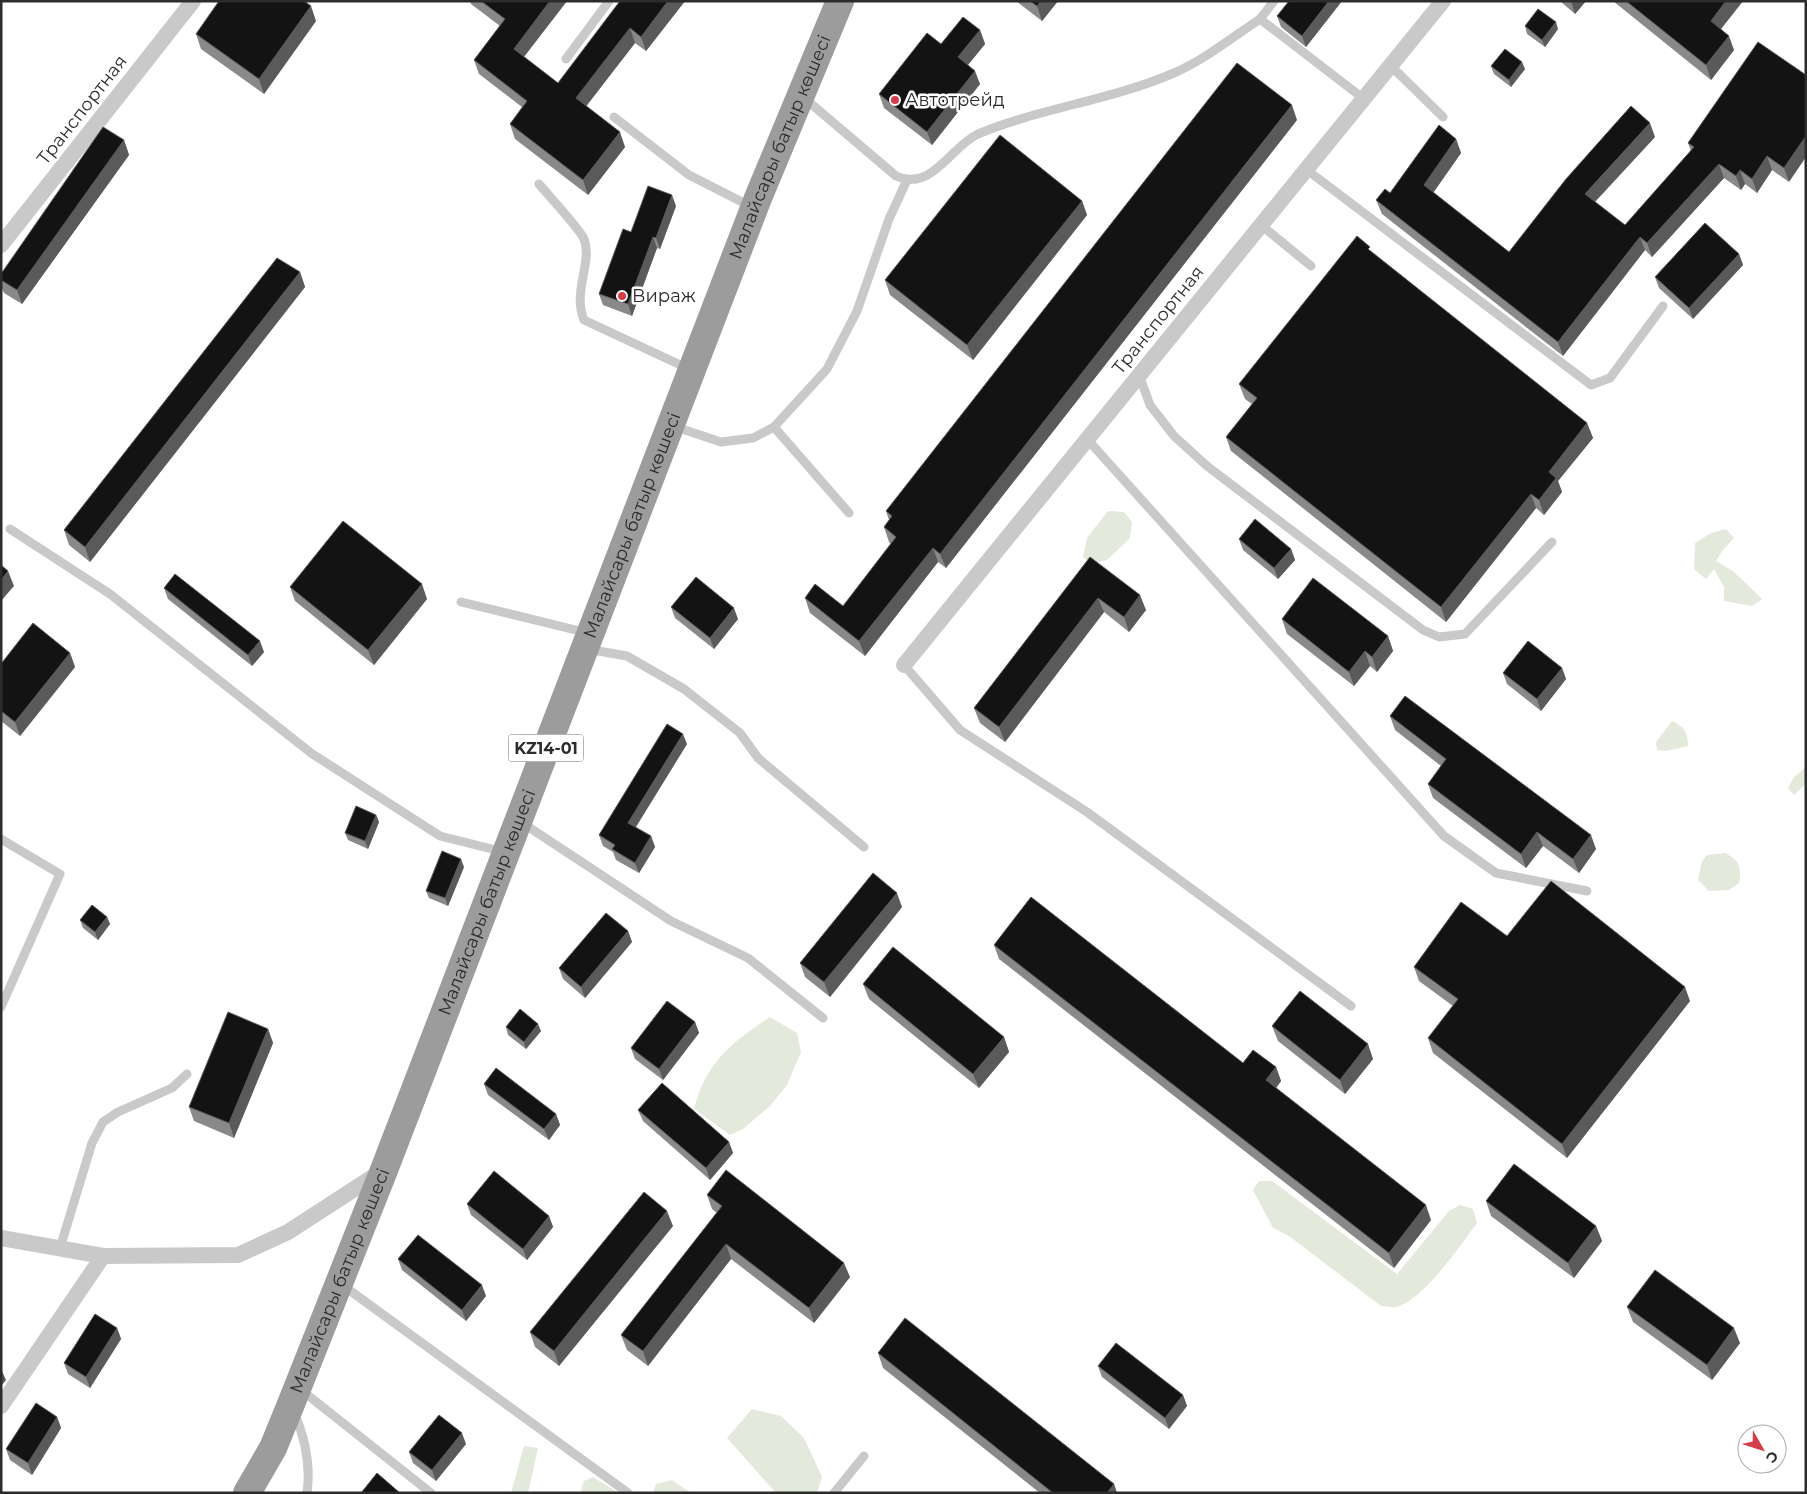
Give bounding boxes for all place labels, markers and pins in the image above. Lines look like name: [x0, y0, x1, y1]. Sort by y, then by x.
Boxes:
place label: Автотрейд: [905, 89, 1005, 111]
marker: Автотрейд: [889, 94, 901, 106]
place label: Вираж: [632, 285, 696, 307]
marker: Вираж: [616, 290, 628, 302]

